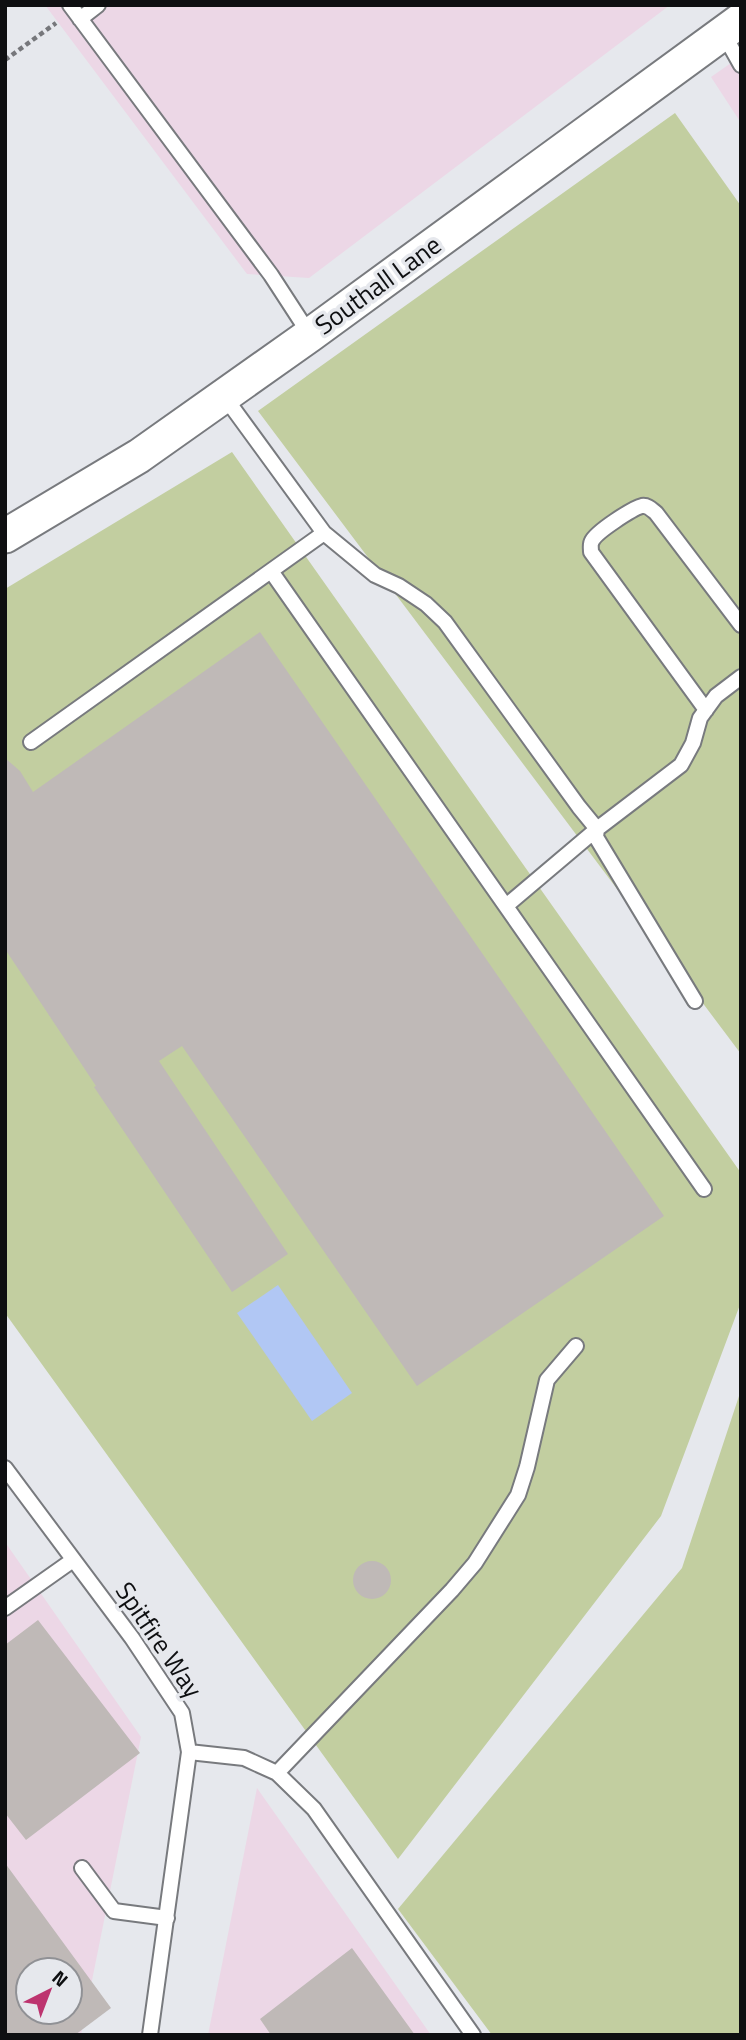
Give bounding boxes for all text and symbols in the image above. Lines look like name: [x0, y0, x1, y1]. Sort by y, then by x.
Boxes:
street label: Southall Lane: [306, 225, 449, 344]
street label: Spitfire Way: [106, 1574, 213, 1706]
north arrow: [14, 1956, 84, 2026]
text: N: [46, 1963, 75, 1993]

